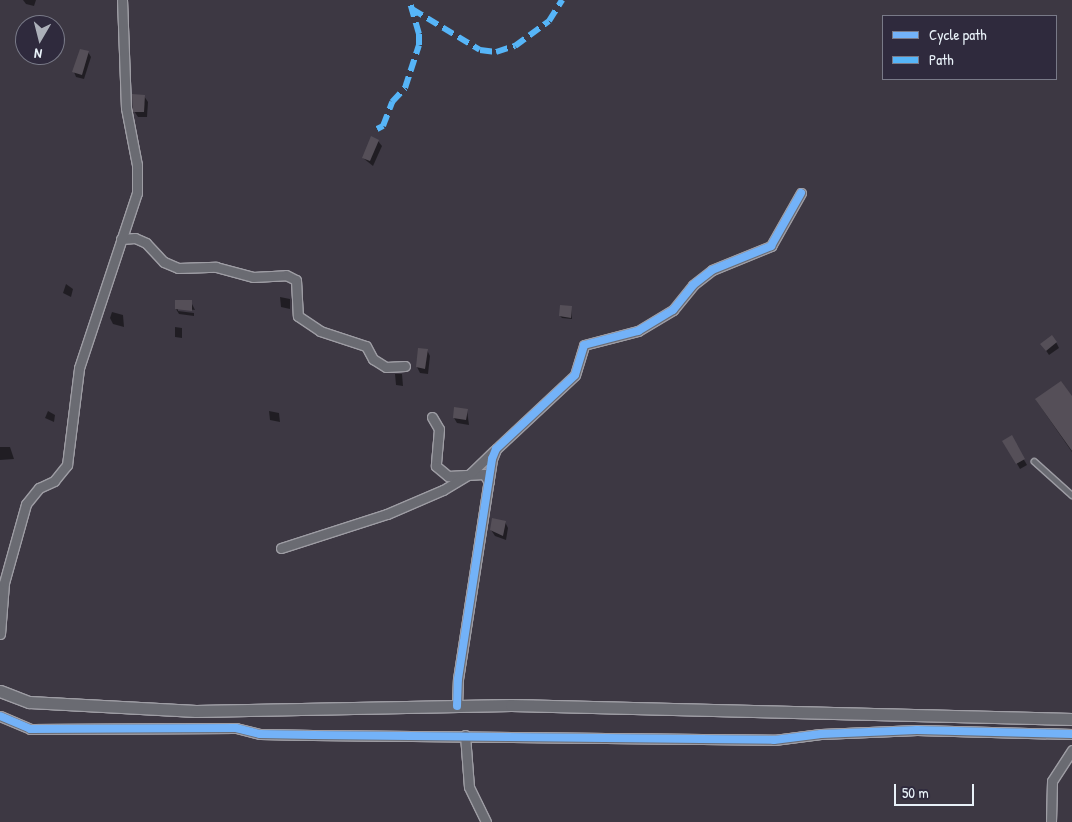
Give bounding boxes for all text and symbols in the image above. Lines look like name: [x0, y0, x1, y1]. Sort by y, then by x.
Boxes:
north arrow: [15, 15, 65, 65]
legend: [882, 15, 1057, 80]
text: Cycle path: [929, 24, 987, 45]
text: N: [33, 44, 43, 64]
text: Path: [929, 49, 954, 70]
scale bar: [897, 774, 977, 806]
text: 50 m: [902, 782, 929, 803]

